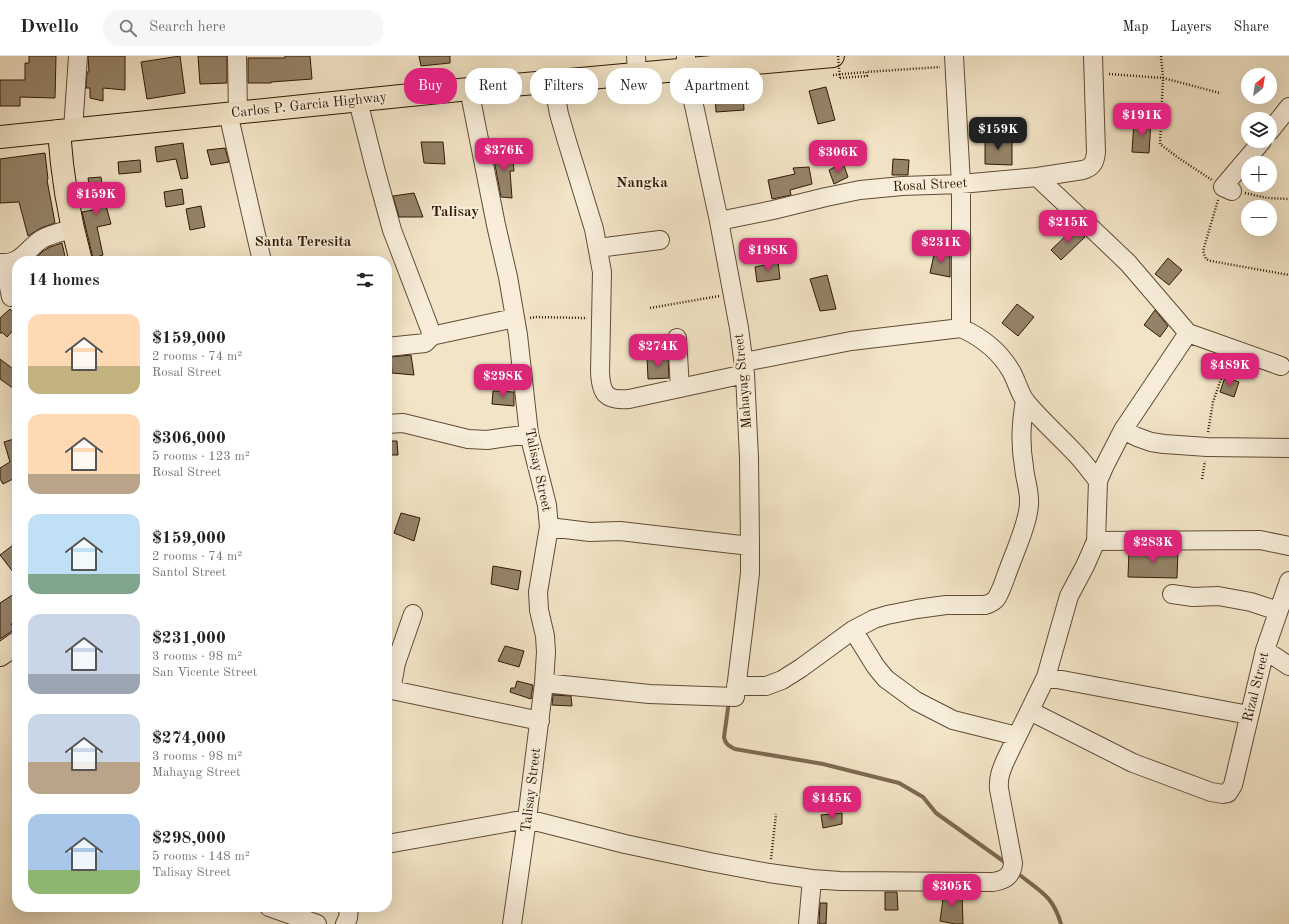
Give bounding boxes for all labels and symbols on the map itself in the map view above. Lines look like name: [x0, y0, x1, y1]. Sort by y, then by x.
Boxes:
north arrow: [1241, 68, 1277, 104]
street label: Carlos P. Garcia Highway: [230, 90, 388, 120]
pin: $191K: [1114, 103, 1170, 137]
pin: $159K: [970, 117, 1026, 151]
pin: $376K: [476, 138, 532, 172]
pin: $306K: [810, 140, 866, 174]
district label: Nangka: [616, 176, 668, 191]
street label: Rosal Street: [892, 176, 968, 194]
pin: $159K: [68, 182, 124, 216]
district label: Talisay: [431, 205, 479, 220]
pin: $215K: [1040, 210, 1096, 244]
pin: $231K: [913, 230, 969, 264]
district label: Santa Teresita: [255, 235, 352, 250]
pin: $198K: [740, 238, 796, 272]
street label: Mahayag Street: [732, 333, 754, 429]
pin: $274K: [630, 334, 686, 368]
pin: $489K: [1202, 353, 1258, 387]
pin: $298K: [475, 364, 531, 398]
street label: Talisay Street: [522, 427, 554, 513]
pin: $283K: [1125, 530, 1181, 564]
street label: Rizal Street: [1241, 650, 1271, 723]
street label: Talisay Street: [519, 747, 543, 833]
pin: $145K: [804, 786, 860, 820]
pin: $305K: [924, 874, 980, 908]

